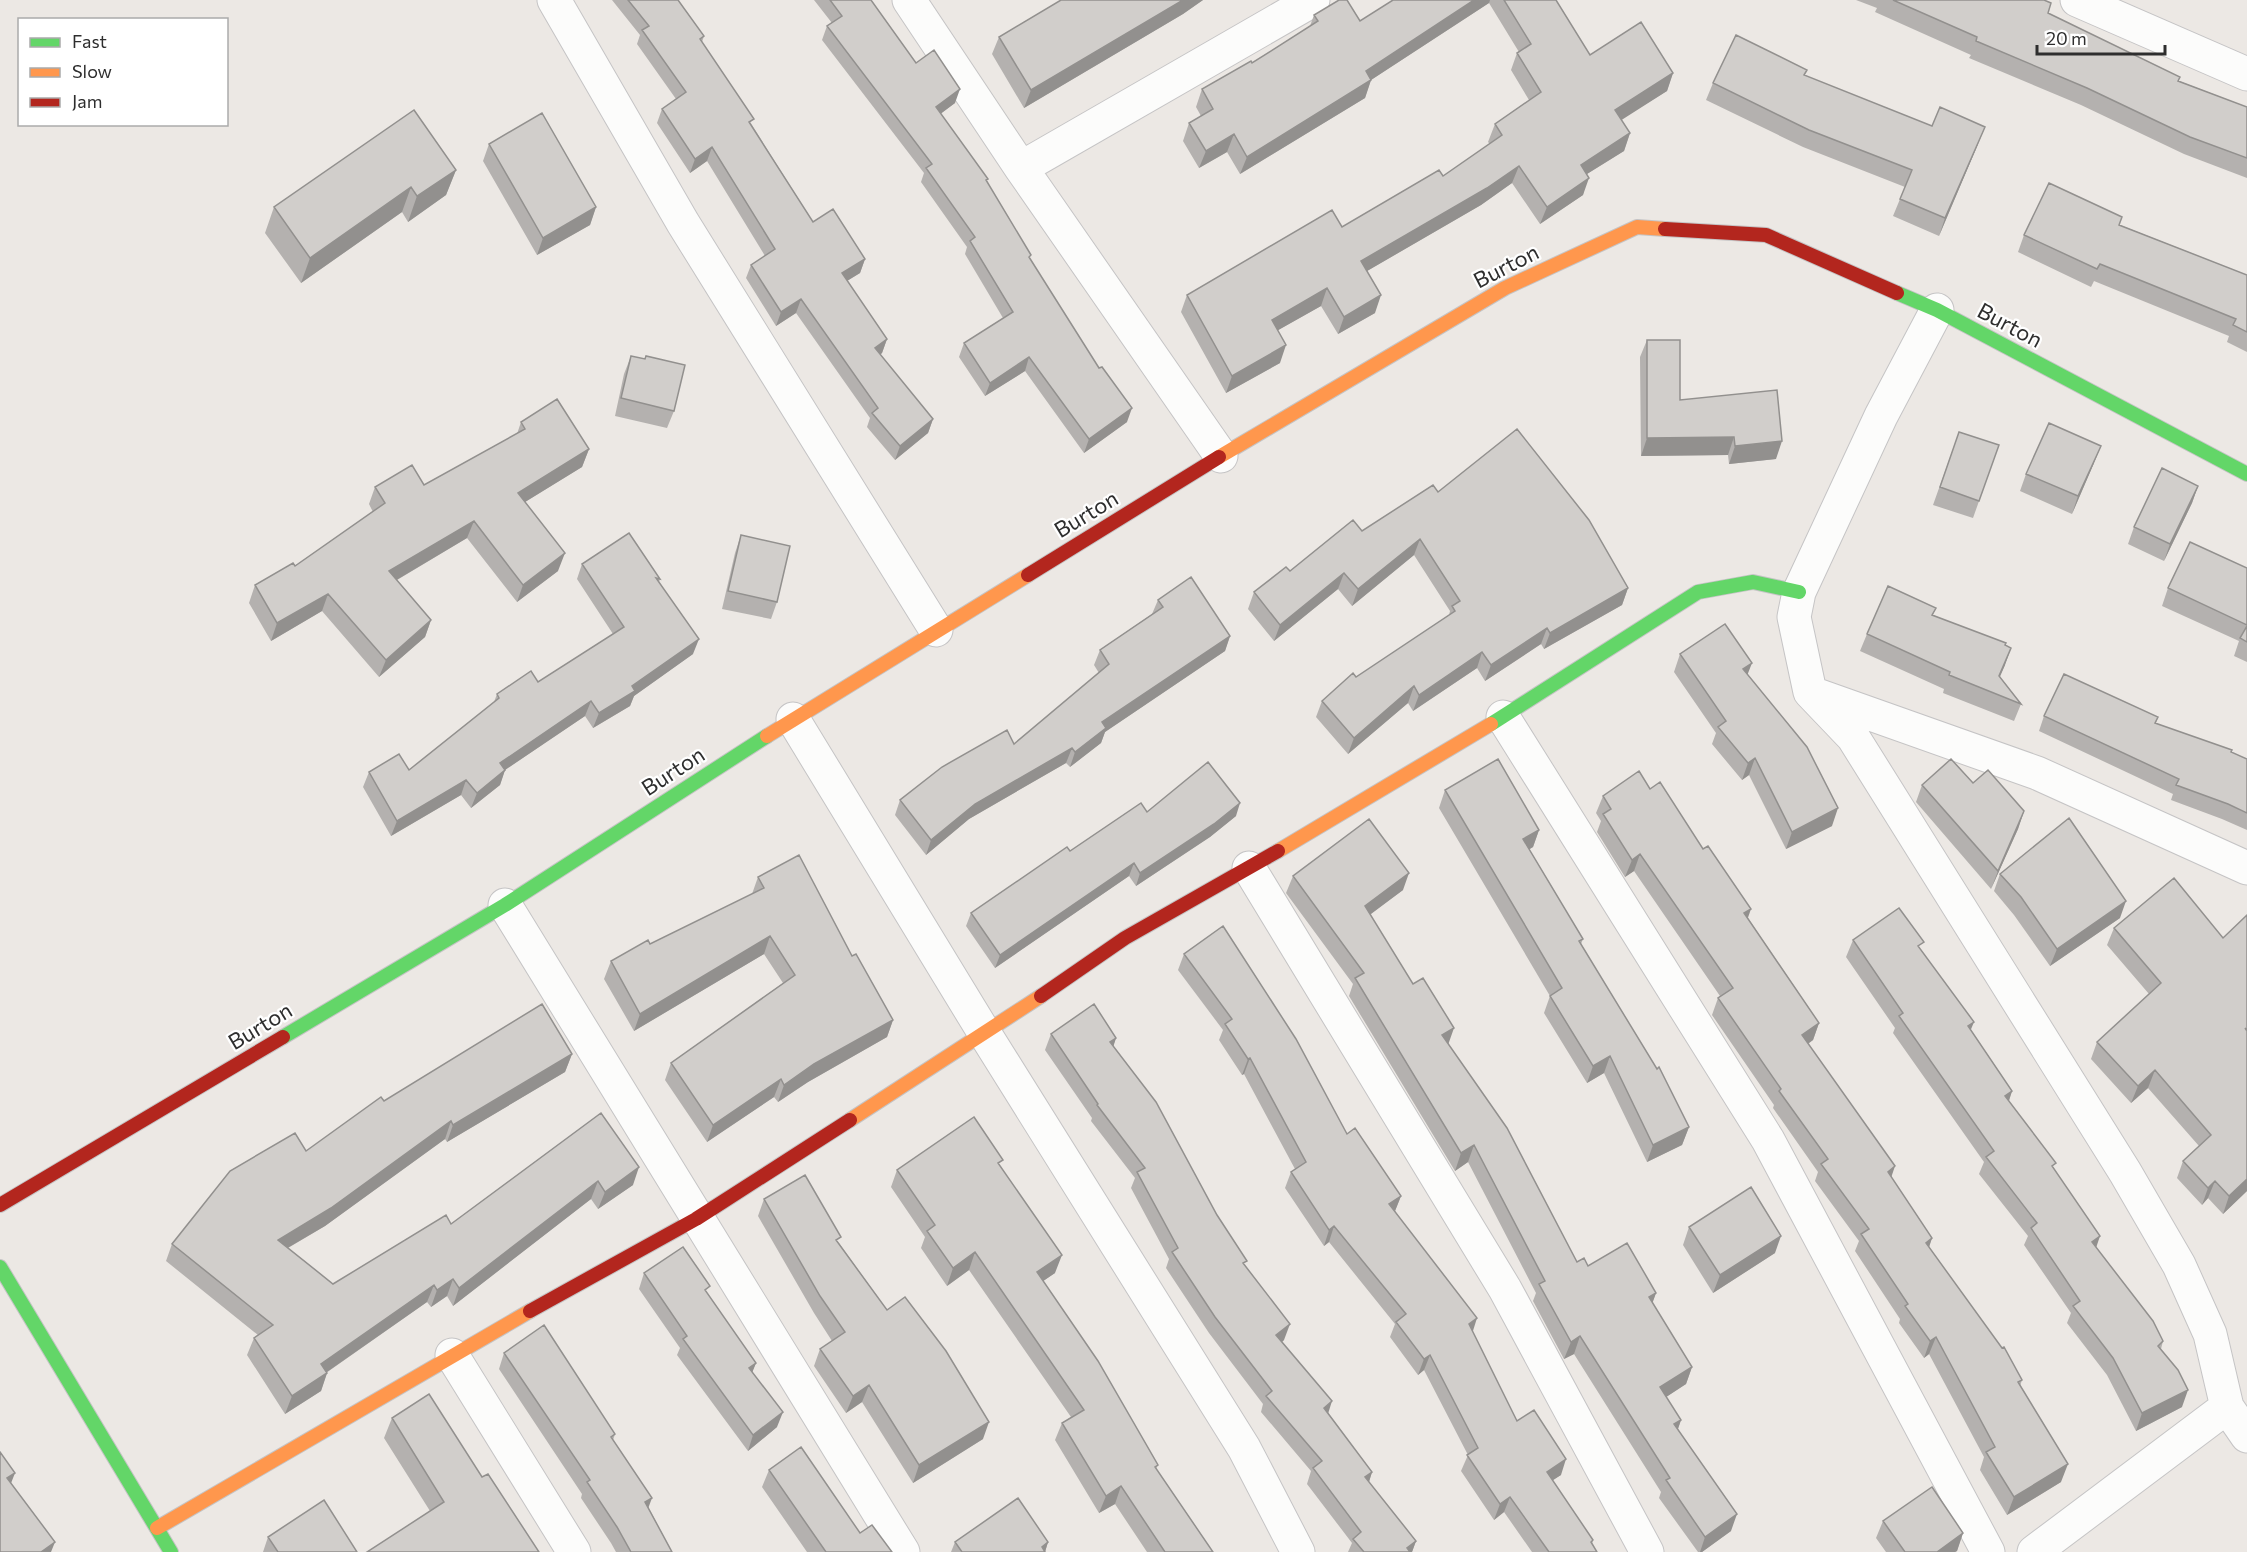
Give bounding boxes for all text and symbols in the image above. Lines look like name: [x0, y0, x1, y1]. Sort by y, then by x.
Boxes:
legend: [18, 18, 228, 126]
scale bar: [2037, 18, 2164, 56]
text: 20 m: [2046, 27, 2087, 49]
text: Fast: [72, 30, 107, 52]
text: Slow: [72, 60, 112, 82]
text: Jam: [72, 90, 102, 112]
street label: Burton: [1469, 238, 1543, 293]
street label: Burton: [1973, 296, 2047, 353]
street label: Burton: [1049, 484, 1123, 543]
street label: Burton: [636, 740, 709, 801]
street label: Burton: [223, 996, 297, 1055]

